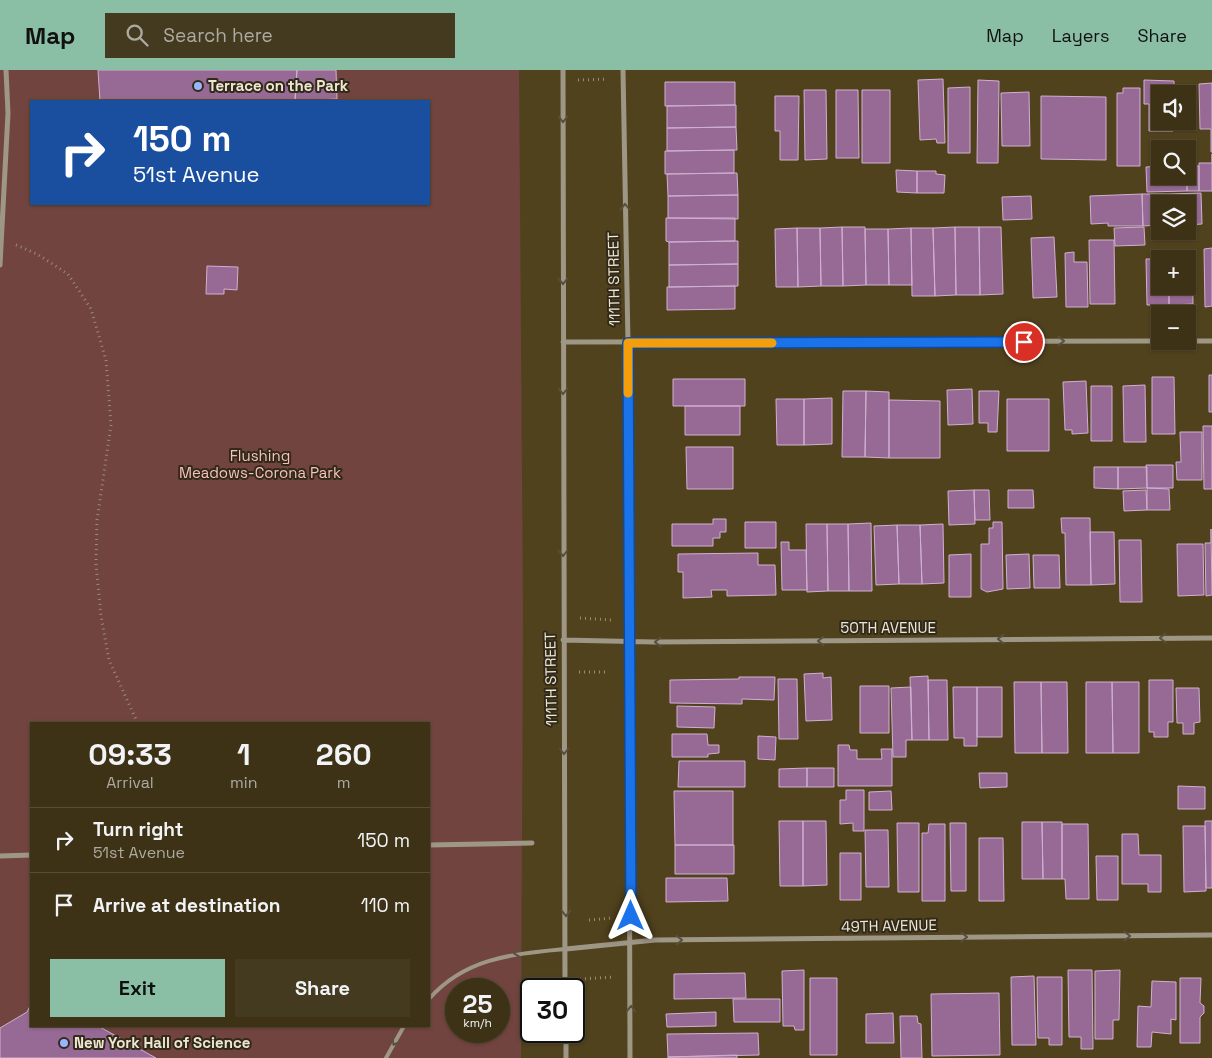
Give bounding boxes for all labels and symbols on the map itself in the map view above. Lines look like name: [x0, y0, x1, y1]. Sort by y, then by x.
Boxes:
place label: Terrace on the Park: [208, 76, 349, 95]
marker: Terrace on the Park: [192, 80, 204, 92]
one-way arrow: [558, 115, 568, 123]
one-way arrow: [620, 203, 631, 211]
street label: 111TH STREET: [603, 232, 624, 326]
one-way arrow: [558, 278, 568, 285]
pin: [1003, 321, 1045, 363]
one-way arrow: [1058, 336, 1066, 346]
one-way arrow: [558, 387, 568, 395]
park label: Flushing Meadows-Corona Park: [179, 446, 341, 482]
one-way arrow: [558, 550, 568, 557]
street label: 50TH AVENUE: [840, 618, 936, 637]
street label: 111TH STREET: [540, 632, 561, 726]
one-way arrow: [1159, 633, 1167, 644]
one-way arrow: [997, 634, 1005, 645]
one-way arrow: [817, 636, 824, 646]
one-way arrow: [654, 637, 662, 647]
one-way arrow: [559, 747, 569, 755]
position arrow: [604, 889, 656, 941]
one-way arrow: [561, 910, 571, 917]
street label: 49TH AVENUE: [841, 915, 937, 936]
one-way arrow: [1123, 931, 1131, 941]
one-way arrow: [960, 932, 968, 942]
one-way arrow: [676, 935, 683, 945]
one-way arrow: [513, 948, 522, 958]
speed limit sign: 30: [520, 978, 585, 1043]
one-way arrow: [626, 1005, 636, 1013]
place label: New York Hall of Science: [74, 1033, 251, 1052]
marker: New York Hall of Science: [58, 1037, 70, 1049]
one-way arrow: [391, 1037, 401, 1046]

